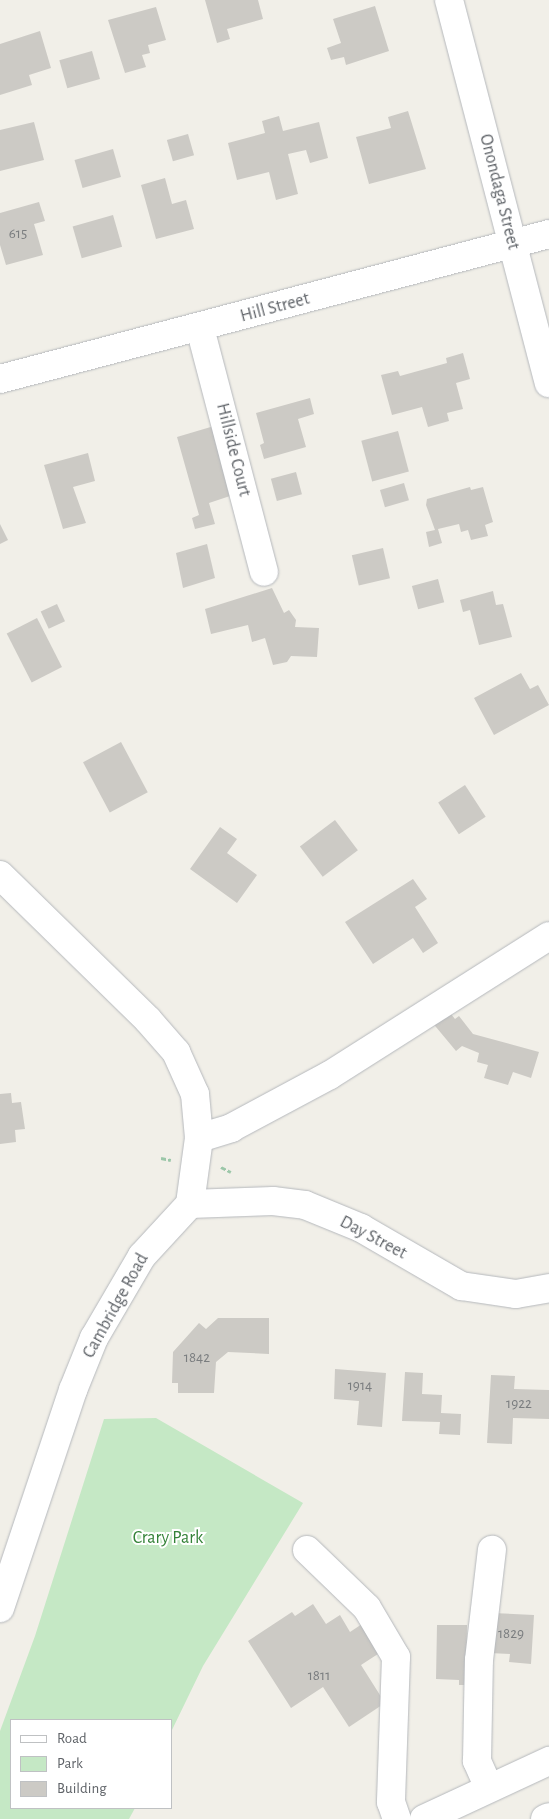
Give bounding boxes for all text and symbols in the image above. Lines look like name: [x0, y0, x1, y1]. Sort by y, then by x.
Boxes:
street label: Onondaga Street: [474, 132, 524, 252]
house number: 615: [9, 225, 27, 243]
street label: Hill Street: [238, 288, 312, 328]
street label: Hillside Court: [211, 401, 255, 499]
street label: Day Street: [336, 1211, 410, 1265]
street label: Cambridge Road: [78, 1250, 154, 1362]
house number: 1842: [184, 1349, 210, 1367]
house number: 1914: [348, 1377, 372, 1395]
house number: 1922: [506, 1395, 532, 1413]
park label: Crary Park: [133, 1527, 203, 1549]
house number: 1829: [498, 1625, 524, 1643]
house number: 1811: [308, 1667, 330, 1685]
legend: [10, 1719, 172, 1809]
text: Road: [57, 1731, 87, 1746]
text: Park: [57, 1756, 83, 1771]
text: Building: [57, 1781, 107, 1796]

